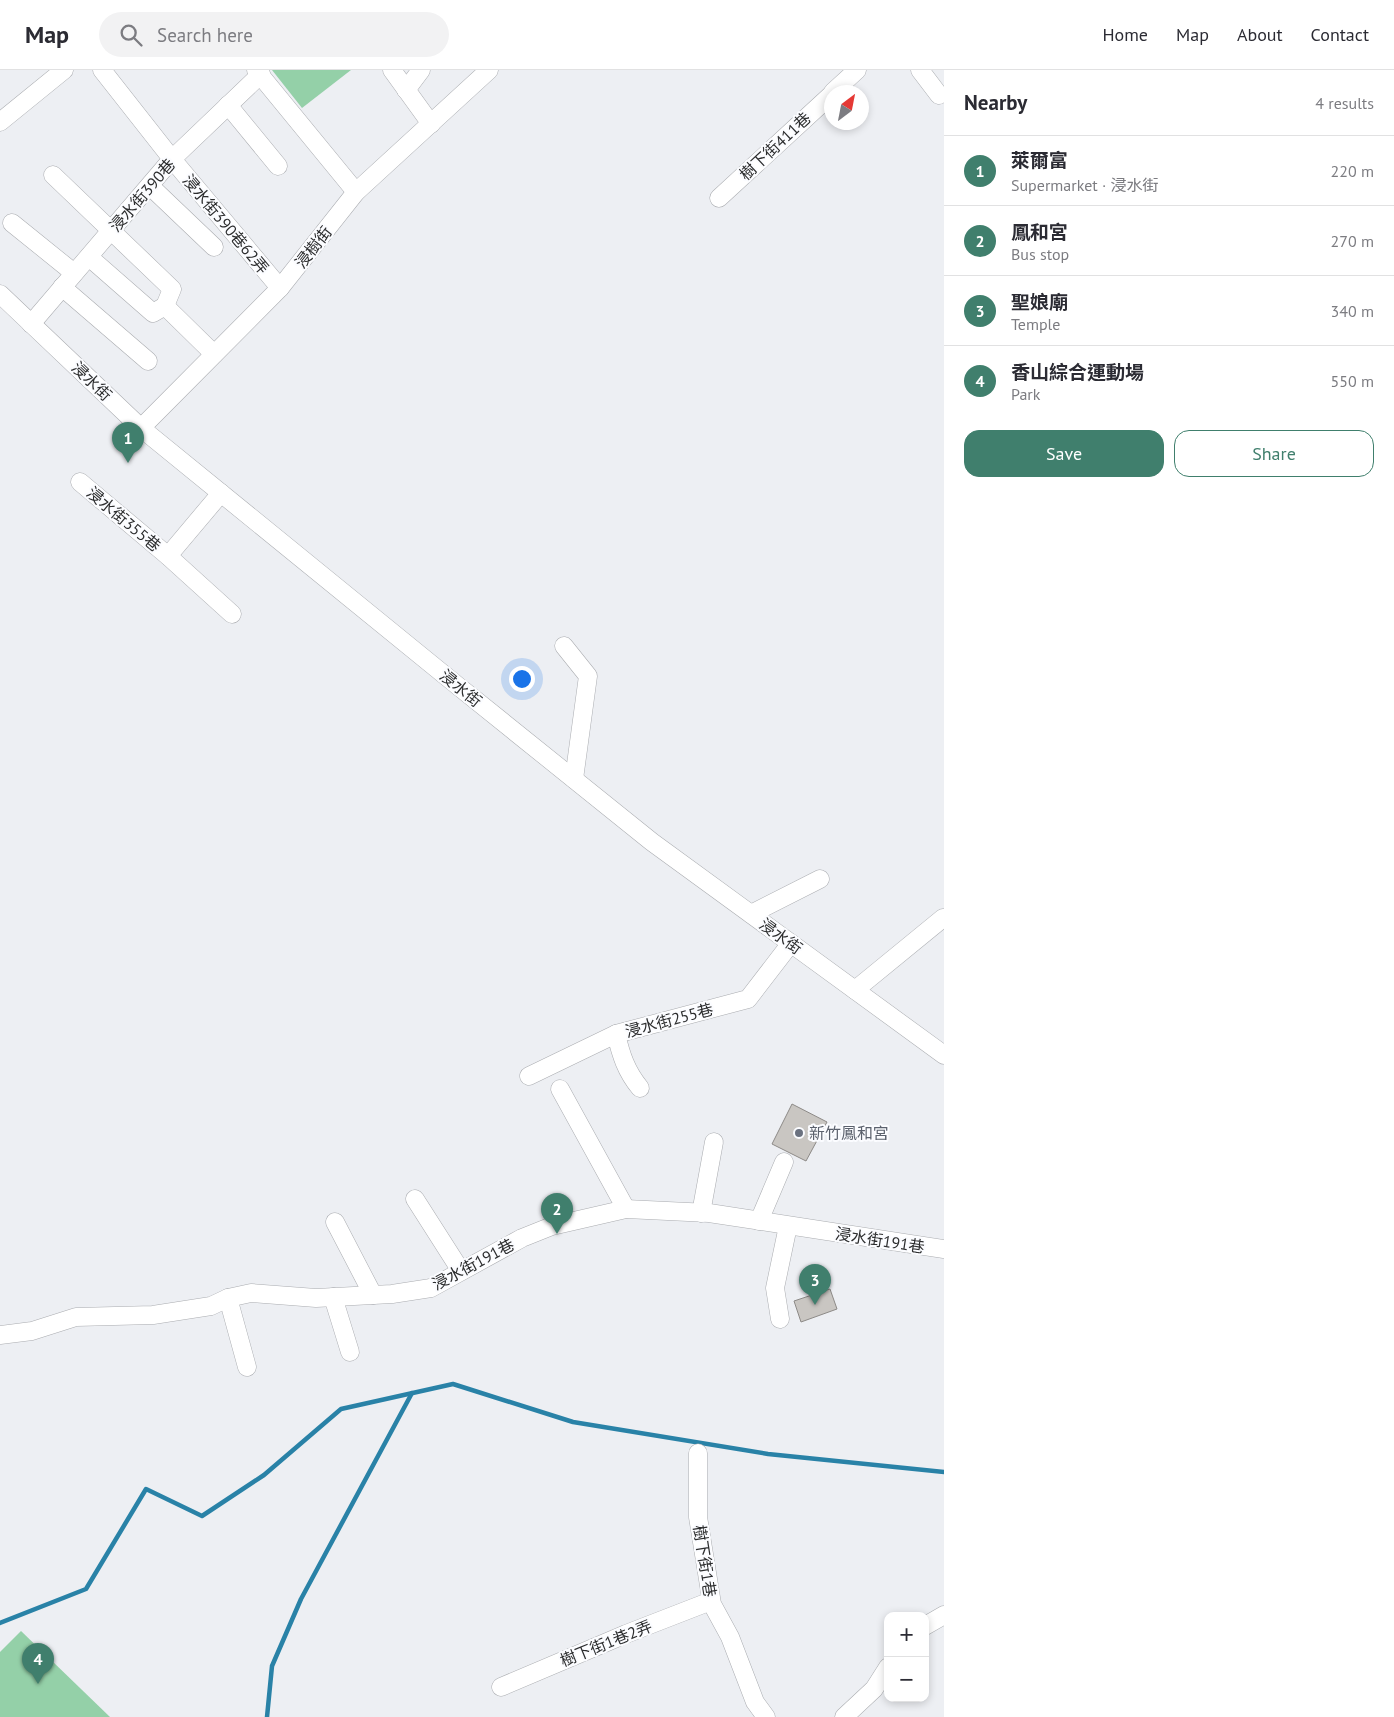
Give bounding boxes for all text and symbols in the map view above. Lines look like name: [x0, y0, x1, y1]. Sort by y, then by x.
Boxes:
search box: [99, 12, 449, 57]
text: Map: [25, 19, 69, 50]
icon: search: [117, 21, 145, 49]
text: Search here: [157, 23, 253, 47]
text: Home: [1102, 23, 1148, 46]
text: Map: [1176, 23, 1209, 46]
text: About: [1237, 23, 1283, 46]
text: Contact: [1311, 23, 1369, 46]
north arrow: [824, 85, 869, 130]
text: Nearby: [964, 89, 1027, 116]
text: 4 results: [1315, 93, 1374, 113]
street label: 樹下街411巷: [735, 108, 815, 184]
text: 萊爾富: [1011, 148, 1068, 172]
street label: 浸水街390巷: [105, 154, 179, 236]
text: 1: [975, 161, 985, 181]
text: 220 m: [1331, 161, 1374, 181]
street label: 浸水街390巷62弄: [179, 170, 273, 278]
text: Supermarket · 浸水街: [1011, 175, 1159, 195]
text: 鳳和宮: [1011, 220, 1068, 244]
street label: 浸樹街: [290, 222, 336, 272]
text: 2: [975, 231, 985, 251]
text: 270 m: [1331, 231, 1374, 251]
text: Bus stop: [1011, 244, 1069, 264]
text: 聖娘廟: [1011, 290, 1068, 314]
text: 3: [975, 301, 985, 321]
text: 340 m: [1331, 301, 1374, 321]
text: Temple: [1011, 314, 1060, 334]
street label: 浸水街: [68, 357, 116, 405]
text: 香山綜合運動場: [1011, 360, 1144, 384]
text: 4: [975, 371, 985, 391]
text: 550 m: [1331, 371, 1374, 391]
text: Park: [1011, 384, 1040, 404]
pin: 1: [112, 422, 144, 463]
button: Save: [964, 430, 1164, 477]
button: Share: [1174, 430, 1374, 477]
street label: 浸水街355巷: [83, 482, 165, 556]
street label: 浸水街: [436, 665, 486, 711]
your location: [509, 666, 535, 692]
street label: 浸水街: [756, 914, 806, 958]
street label: 浸水街255巷: [623, 999, 715, 1041]
place label: 新竹鳳和宮: [809, 1123, 889, 1143]
marker: 新竹鳳和宮: [793, 1127, 805, 1139]
pin: 2: [541, 1193, 573, 1234]
street label: 浸水街191巷: [834, 1223, 926, 1257]
street label: 浸水街191巷: [428, 1234, 518, 1294]
pin: 3: [799, 1264, 831, 1305]
street label: 樹下街1巷: [689, 1524, 721, 1598]
map controls: [884, 1612, 929, 1702]
button: +: [884, 1612, 929, 1657]
street label: 樹下街1巷2弄: [557, 1615, 655, 1671]
pin: 4: [22, 1643, 54, 1684]
button: −: [884, 1657, 929, 1702]

